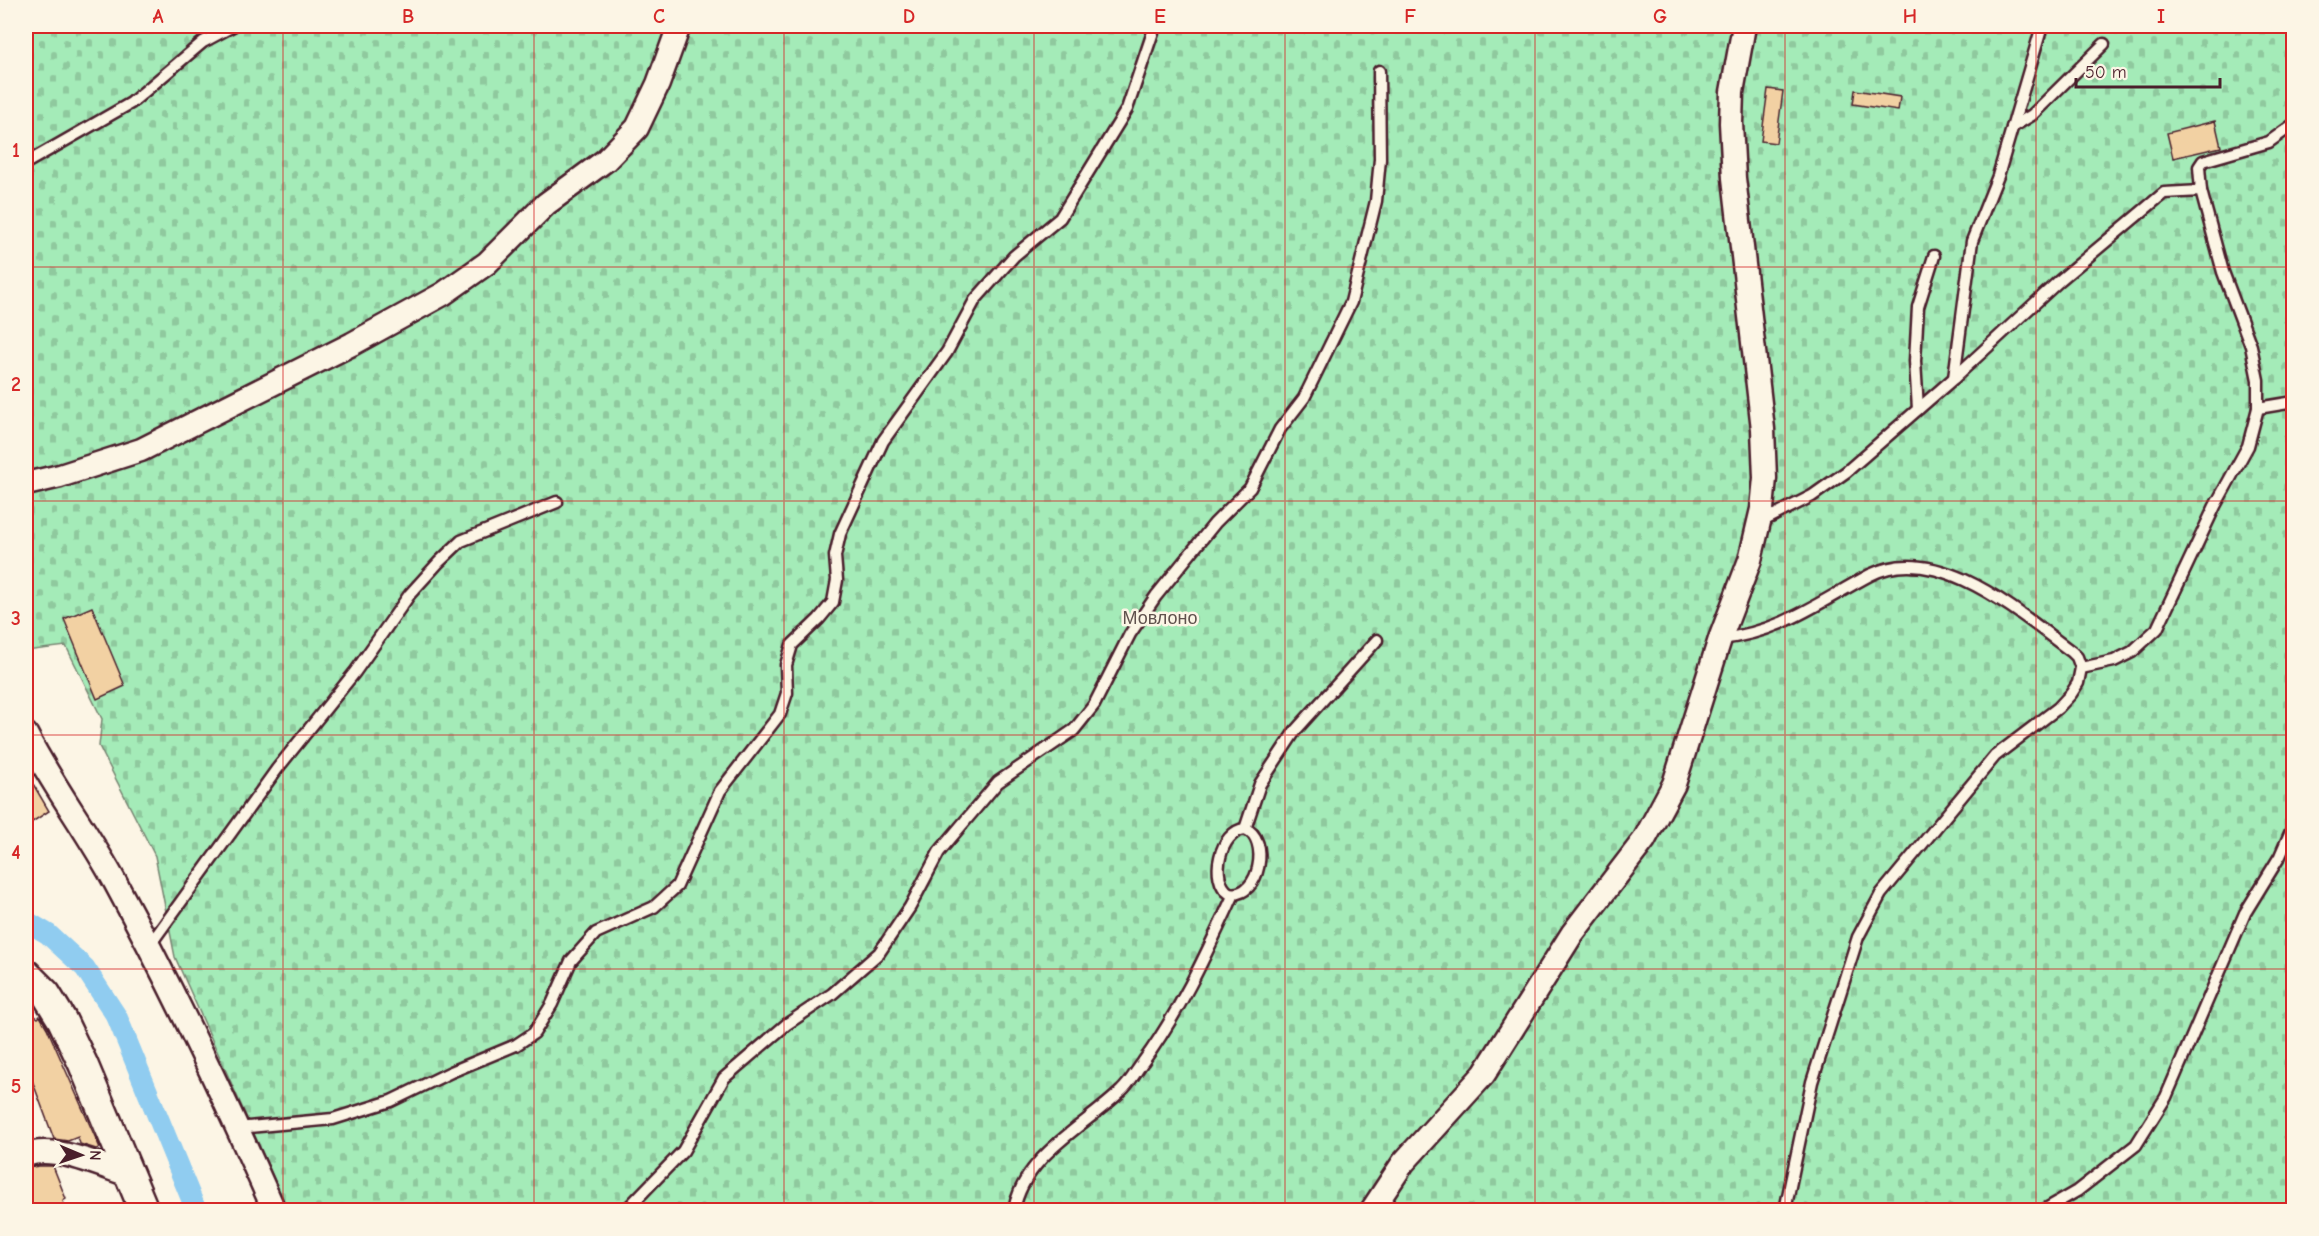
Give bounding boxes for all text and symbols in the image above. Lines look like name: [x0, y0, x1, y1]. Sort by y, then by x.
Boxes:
text: A: [152, 5, 164, 28]
text: B: [402, 5, 414, 28]
text: C: [653, 5, 665, 28]
text: D: [903, 5, 915, 28]
text: E: [1154, 5, 1166, 28]
text: F: [1404, 5, 1416, 28]
text: G: [1653, 5, 1667, 28]
text: H: [1903, 5, 1917, 28]
text: I: [2157, 5, 2165, 28]
scale bar: [2076, 51, 2220, 89]
text: 50 m: [2085, 62, 2127, 83]
text: 1: [12, 139, 20, 162]
text: 2: [11, 373, 21, 396]
text: 3: [11, 607, 21, 630]
park label: Мовлоно: [1122, 608, 1198, 629]
text: 4: [11, 841, 21, 864]
text: 5: [11, 1075, 21, 1098]
north arrow: [51, 1125, 111, 1185]
text: N: [86, 1150, 104, 1161]

